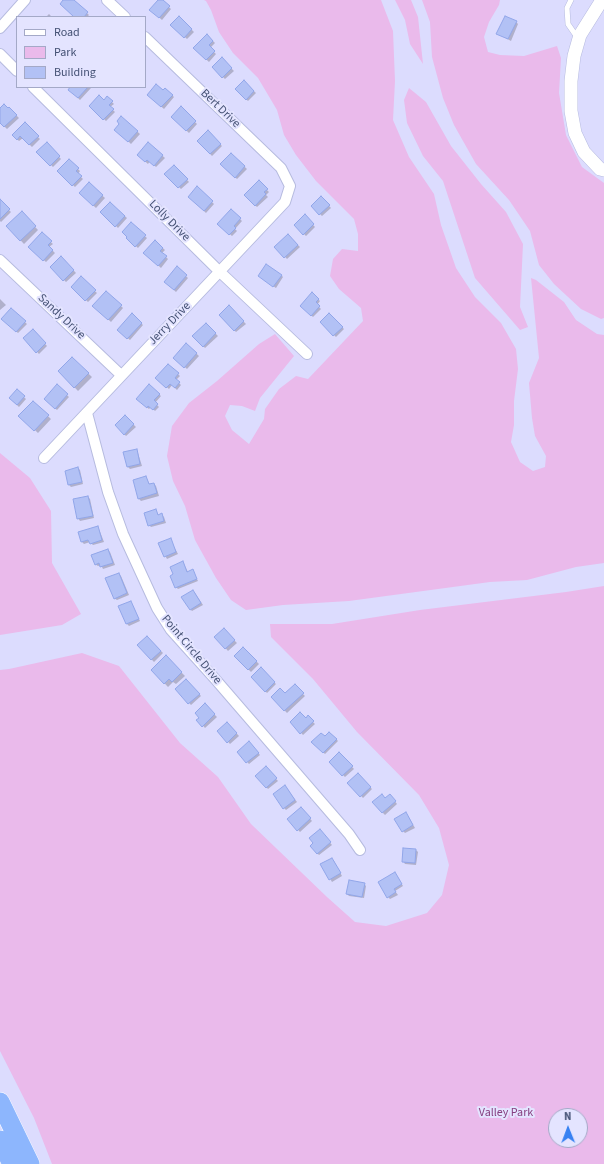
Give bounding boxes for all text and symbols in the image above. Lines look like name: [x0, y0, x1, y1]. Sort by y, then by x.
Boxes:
legend: [16, 16, 146, 88]
text: Road: [54, 24, 80, 41]
text: Park: [54, 44, 76, 61]
text: Building: [54, 64, 96, 81]
street label: Bert Drive: [197, 87, 243, 131]
street label: Lolly Drive: [145, 197, 193, 245]
street label: Sandy Drive: [34, 291, 88, 343]
street label: Jerry Drive: [146, 299, 194, 349]
street label: Point Circle Drive: [158, 613, 224, 687]
park label: Valley Park: [479, 1106, 533, 1120]
north arrow: [548, 1108, 588, 1148]
text: N: [564, 1109, 572, 1124]

